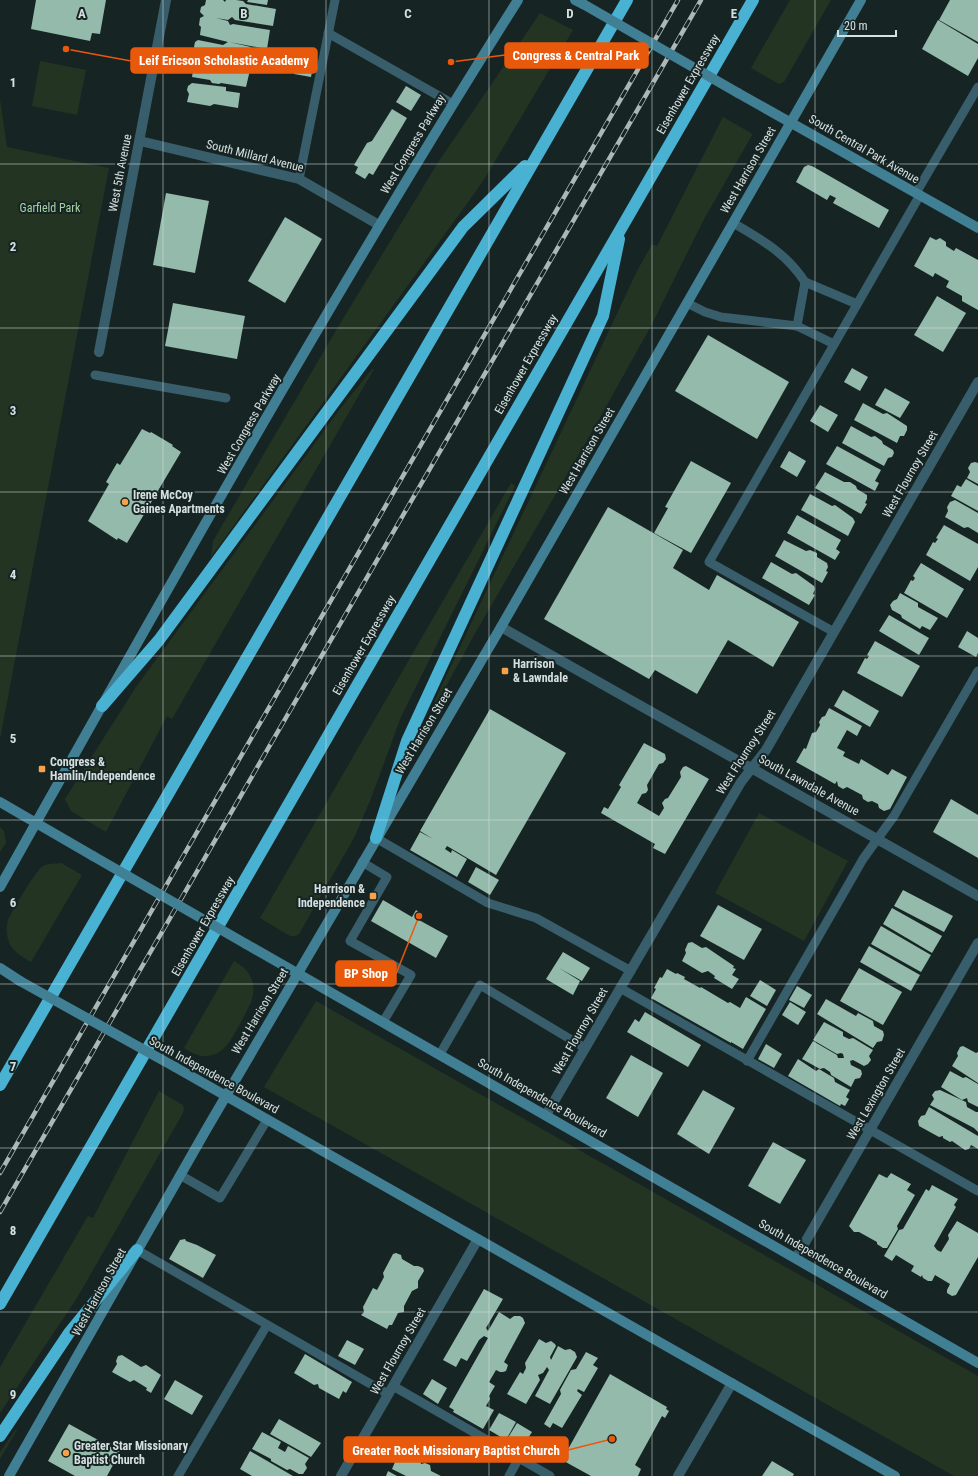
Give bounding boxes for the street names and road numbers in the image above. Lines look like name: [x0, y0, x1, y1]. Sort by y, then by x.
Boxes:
street label: Eisenhower Expressway: [654, 32, 722, 136]
street label: West Congress Parkway: [378, 92, 448, 196]
street label: South Central Park Avenue: [806, 112, 922, 187]
street label: West Harrison Street: [717, 124, 779, 216]
street label: West 5th Avenue: [106, 133, 134, 213]
street label: South Millard Avenue: [205, 137, 306, 175]
street label: Eisenhower Expressway: [492, 312, 560, 416]
street label: West Congress Parkway: [215, 371, 283, 477]
street label: West Harrison Street: [556, 405, 618, 497]
street label: West Flournoy Street: [879, 428, 941, 520]
street label: Eisenhower Expressway: [330, 593, 398, 697]
street label: West Harrison Street: [393, 685, 455, 777]
street label: West Flournoy Street: [713, 707, 779, 797]
street label: South Lawndale Avenue: [756, 752, 862, 819]
street label: Eisenhower Expressway: [169, 874, 237, 978]
street label: West Harrison Street: [229, 965, 291, 1057]
street label: West Flournoy Street: [549, 985, 611, 1077]
street label: South Independence Boulevard: [147, 1033, 281, 1117]
street label: West Lexington Street: [844, 1045, 908, 1142]
street label: South Independence Boulevard: [475, 1055, 609, 1141]
street label: South Independence Boulevard: [756, 1216, 890, 1302]
street label: West Harrison Street: [69, 1245, 129, 1338]
street label: West Flournoy Street: [367, 1305, 429, 1397]

